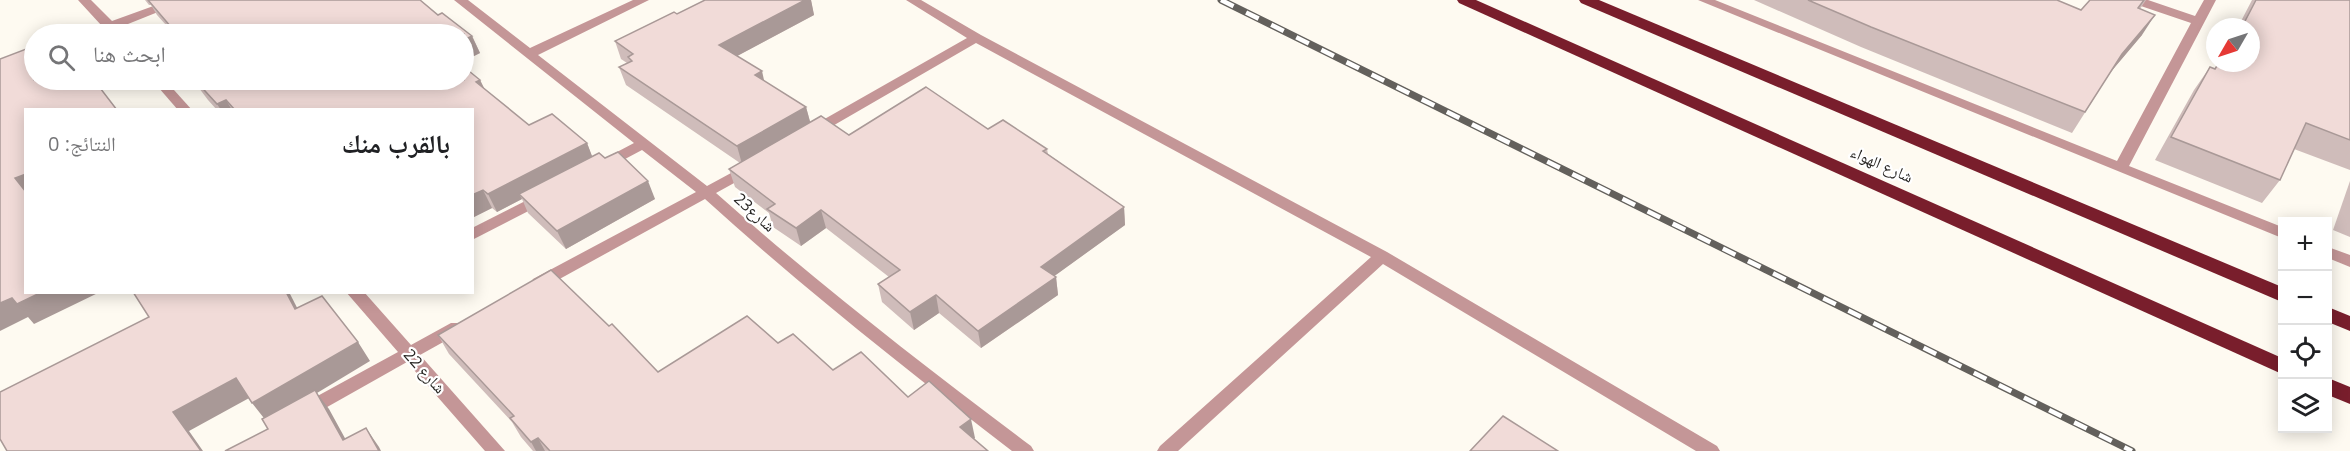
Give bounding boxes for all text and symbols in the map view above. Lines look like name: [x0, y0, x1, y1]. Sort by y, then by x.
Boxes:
north arrow: [2206, 18, 2260, 72]
search box: [24, 24, 474, 90]
text: ابحث هنا: [93, 38, 166, 68]
icon: search: [45, 41, 78, 74]
text: بالقرب منك: [342, 125, 450, 161]
text: النتائج: 0: [48, 130, 116, 157]
street label: شارع الهواء: [1847, 140, 1917, 188]
street label: شارع23: [730, 188, 780, 236]
map controls: [2278, 217, 2332, 433]
button: +: [2278, 217, 2332, 271]
button: −: [2278, 271, 2332, 325]
button: locate: [2278, 325, 2332, 379]
street label: شارع 22: [399, 344, 451, 398]
button: layers: [2278, 379, 2332, 433]

